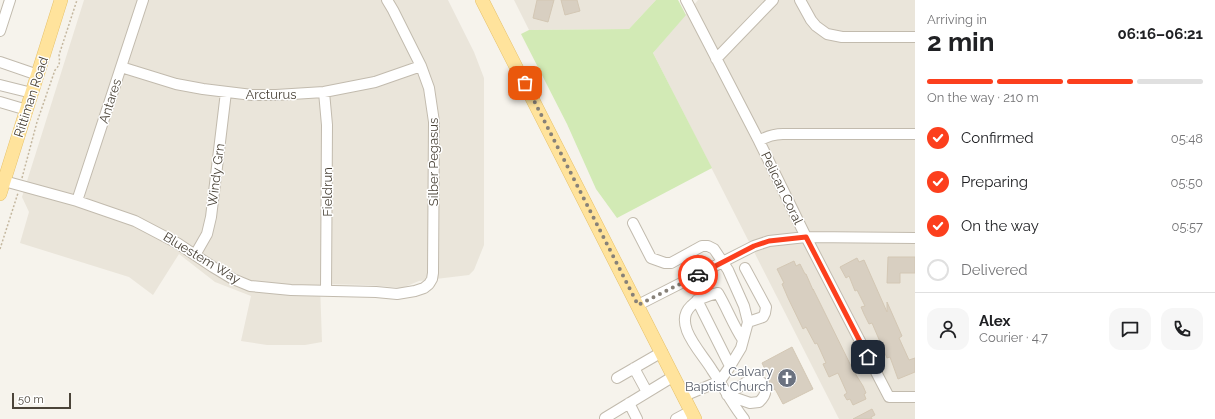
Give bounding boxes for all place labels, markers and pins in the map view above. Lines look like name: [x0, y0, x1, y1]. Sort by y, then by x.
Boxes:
pin: [508, 66, 542, 100]
pin: [851, 340, 885, 374]
place label: Calvary Baptist Church: [685, 364, 773, 394]
church icon: Calvary Baptist Church: [776, 367, 798, 389]

